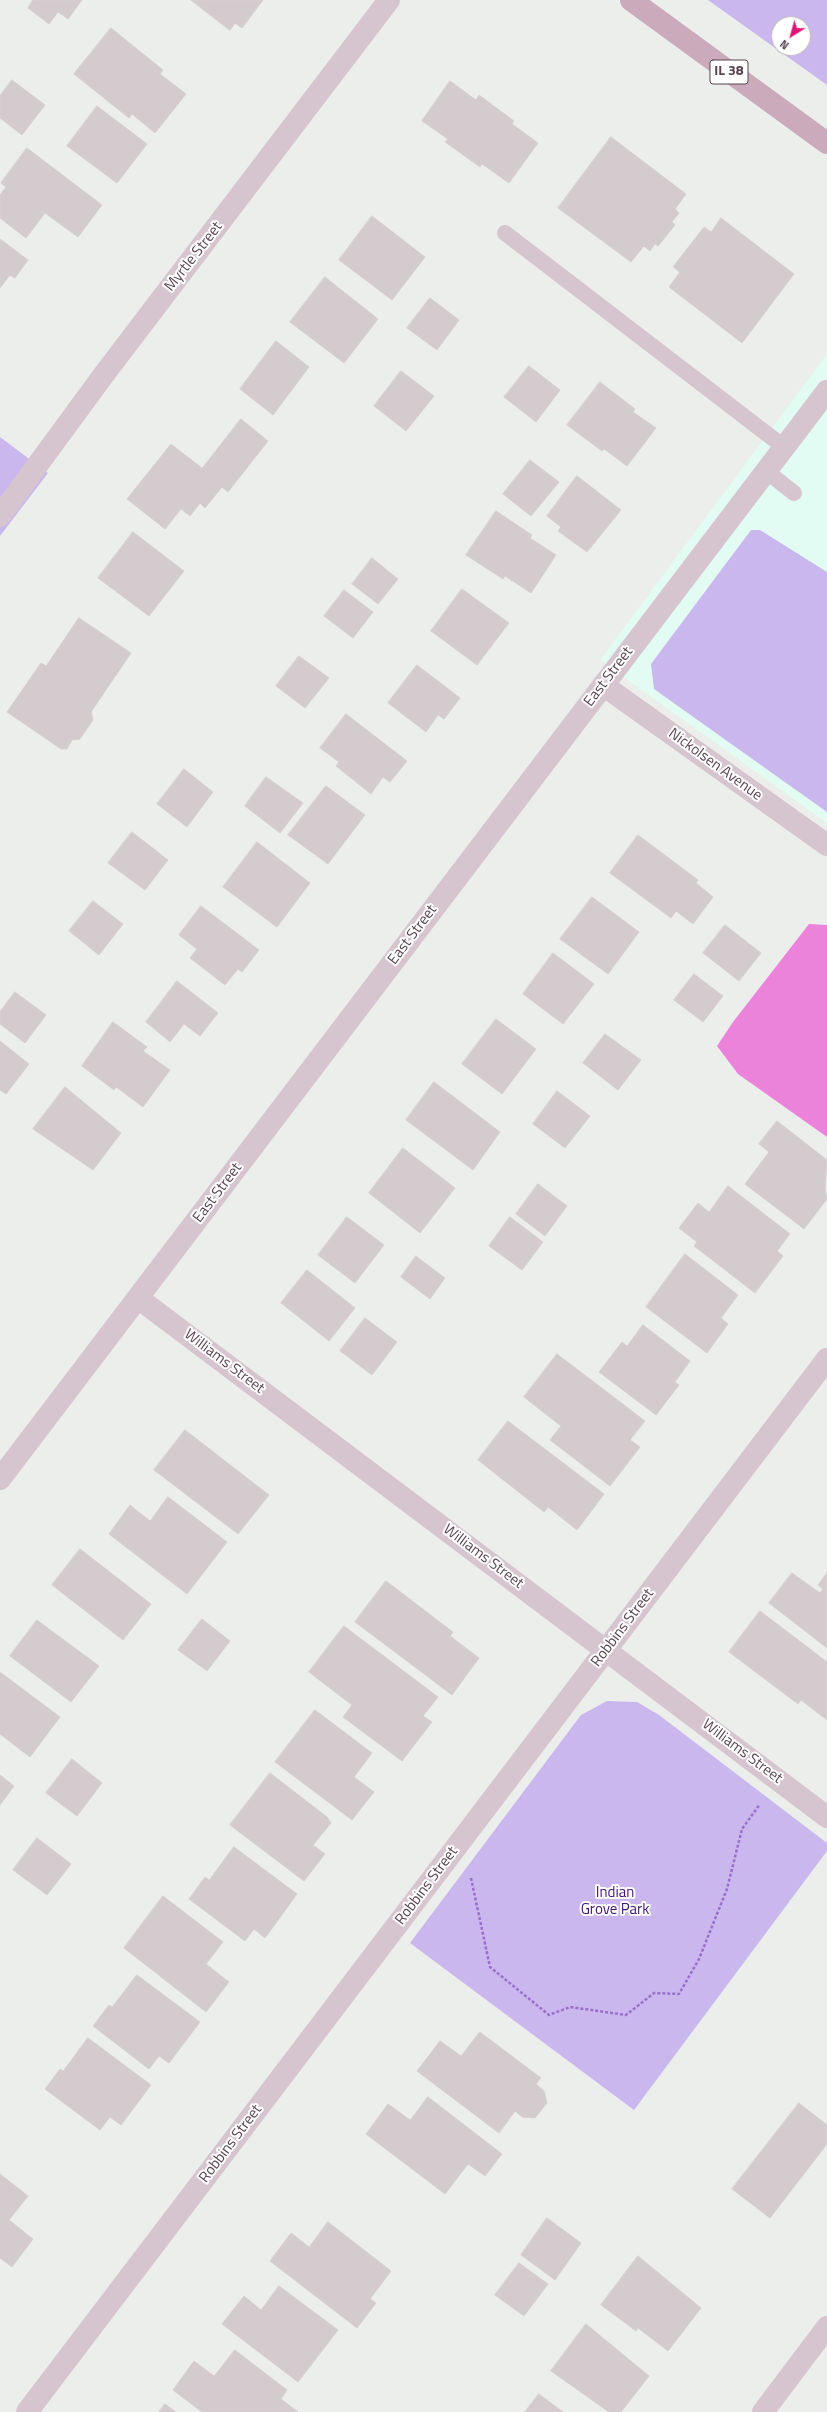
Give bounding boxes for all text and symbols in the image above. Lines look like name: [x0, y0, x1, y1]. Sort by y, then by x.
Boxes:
north arrow: [771, 16, 811, 56]
text: N: [777, 36, 792, 53]
road number: IL 38: [710, 60, 748, 84]
street label: Myrtle Street: [161, 219, 227, 295]
street label: East Street: [581, 644, 637, 710]
street label: Nickolsen Avenue: [665, 725, 765, 805]
street label: East Street: [385, 902, 441, 968]
street label: East Street: [190, 1160, 246, 1226]
street label: Williams Street: [180, 1326, 268, 1398]
street label: Williams Street: [439, 1521, 527, 1593]
street label: Robbins Street: [588, 1585, 658, 1671]
street label: Williams Street: [698, 1716, 786, 1788]
street label: Robbins Street: [392, 1843, 462, 1929]
park label: Indian Grove Park: [581, 1884, 649, 1919]
street label: Robbins Street: [196, 2101, 266, 2187]

